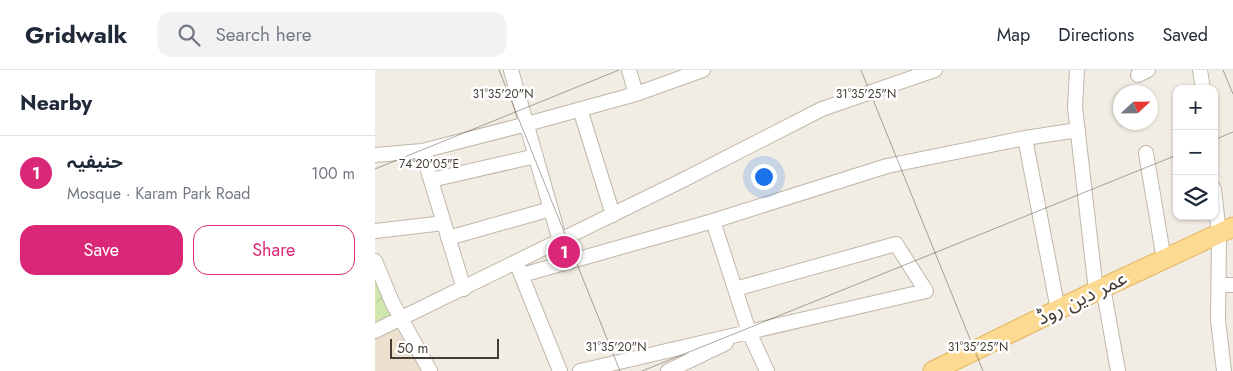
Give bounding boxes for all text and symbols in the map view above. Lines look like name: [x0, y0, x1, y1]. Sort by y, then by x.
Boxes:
search box: [157, 12, 507, 57]
text: Gridwalk: [25, 17, 127, 52]
icon: search: [175, 21, 203, 49]
text: Search here: [215, 21, 311, 48]
text: Map: [997, 22, 1030, 48]
text: Directions: [1058, 22, 1134, 48]
text: Saved: [1162, 22, 1208, 48]
text: 31°35'20"N: [473, 85, 533, 103]
text: 31°35'25"N: [836, 85, 896, 103]
north arrow: [1113, 85, 1158, 130]
map controls: [1173, 85, 1218, 220]
button: +: [1173, 85, 1218, 130]
text: Nearby: [20, 88, 92, 118]
button: −: [1173, 130, 1218, 175]
text: حنیفیہ: [67, 148, 123, 175]
text: 74°20'05"E: [399, 155, 459, 173]
text: 1: [32, 162, 40, 185]
text: 100 m: [311, 162, 355, 185]
your location: [751, 164, 777, 190]
button: layers: [1173, 175, 1218, 220]
text: Mosque · Karam Park Road: [67, 182, 250, 205]
button: Save: [20, 225, 183, 275]
button: Share: [193, 225, 355, 275]
pin: 1: [548, 233, 580, 271]
street label: عمر دین روڈ: [1032, 264, 1132, 332]
scale bar: [390, 336, 499, 359]
text: 50 m: [397, 338, 428, 358]
text: 31°35'20"N: [586, 338, 646, 356]
text: 31°35'25"N: [948, 338, 1008, 356]

